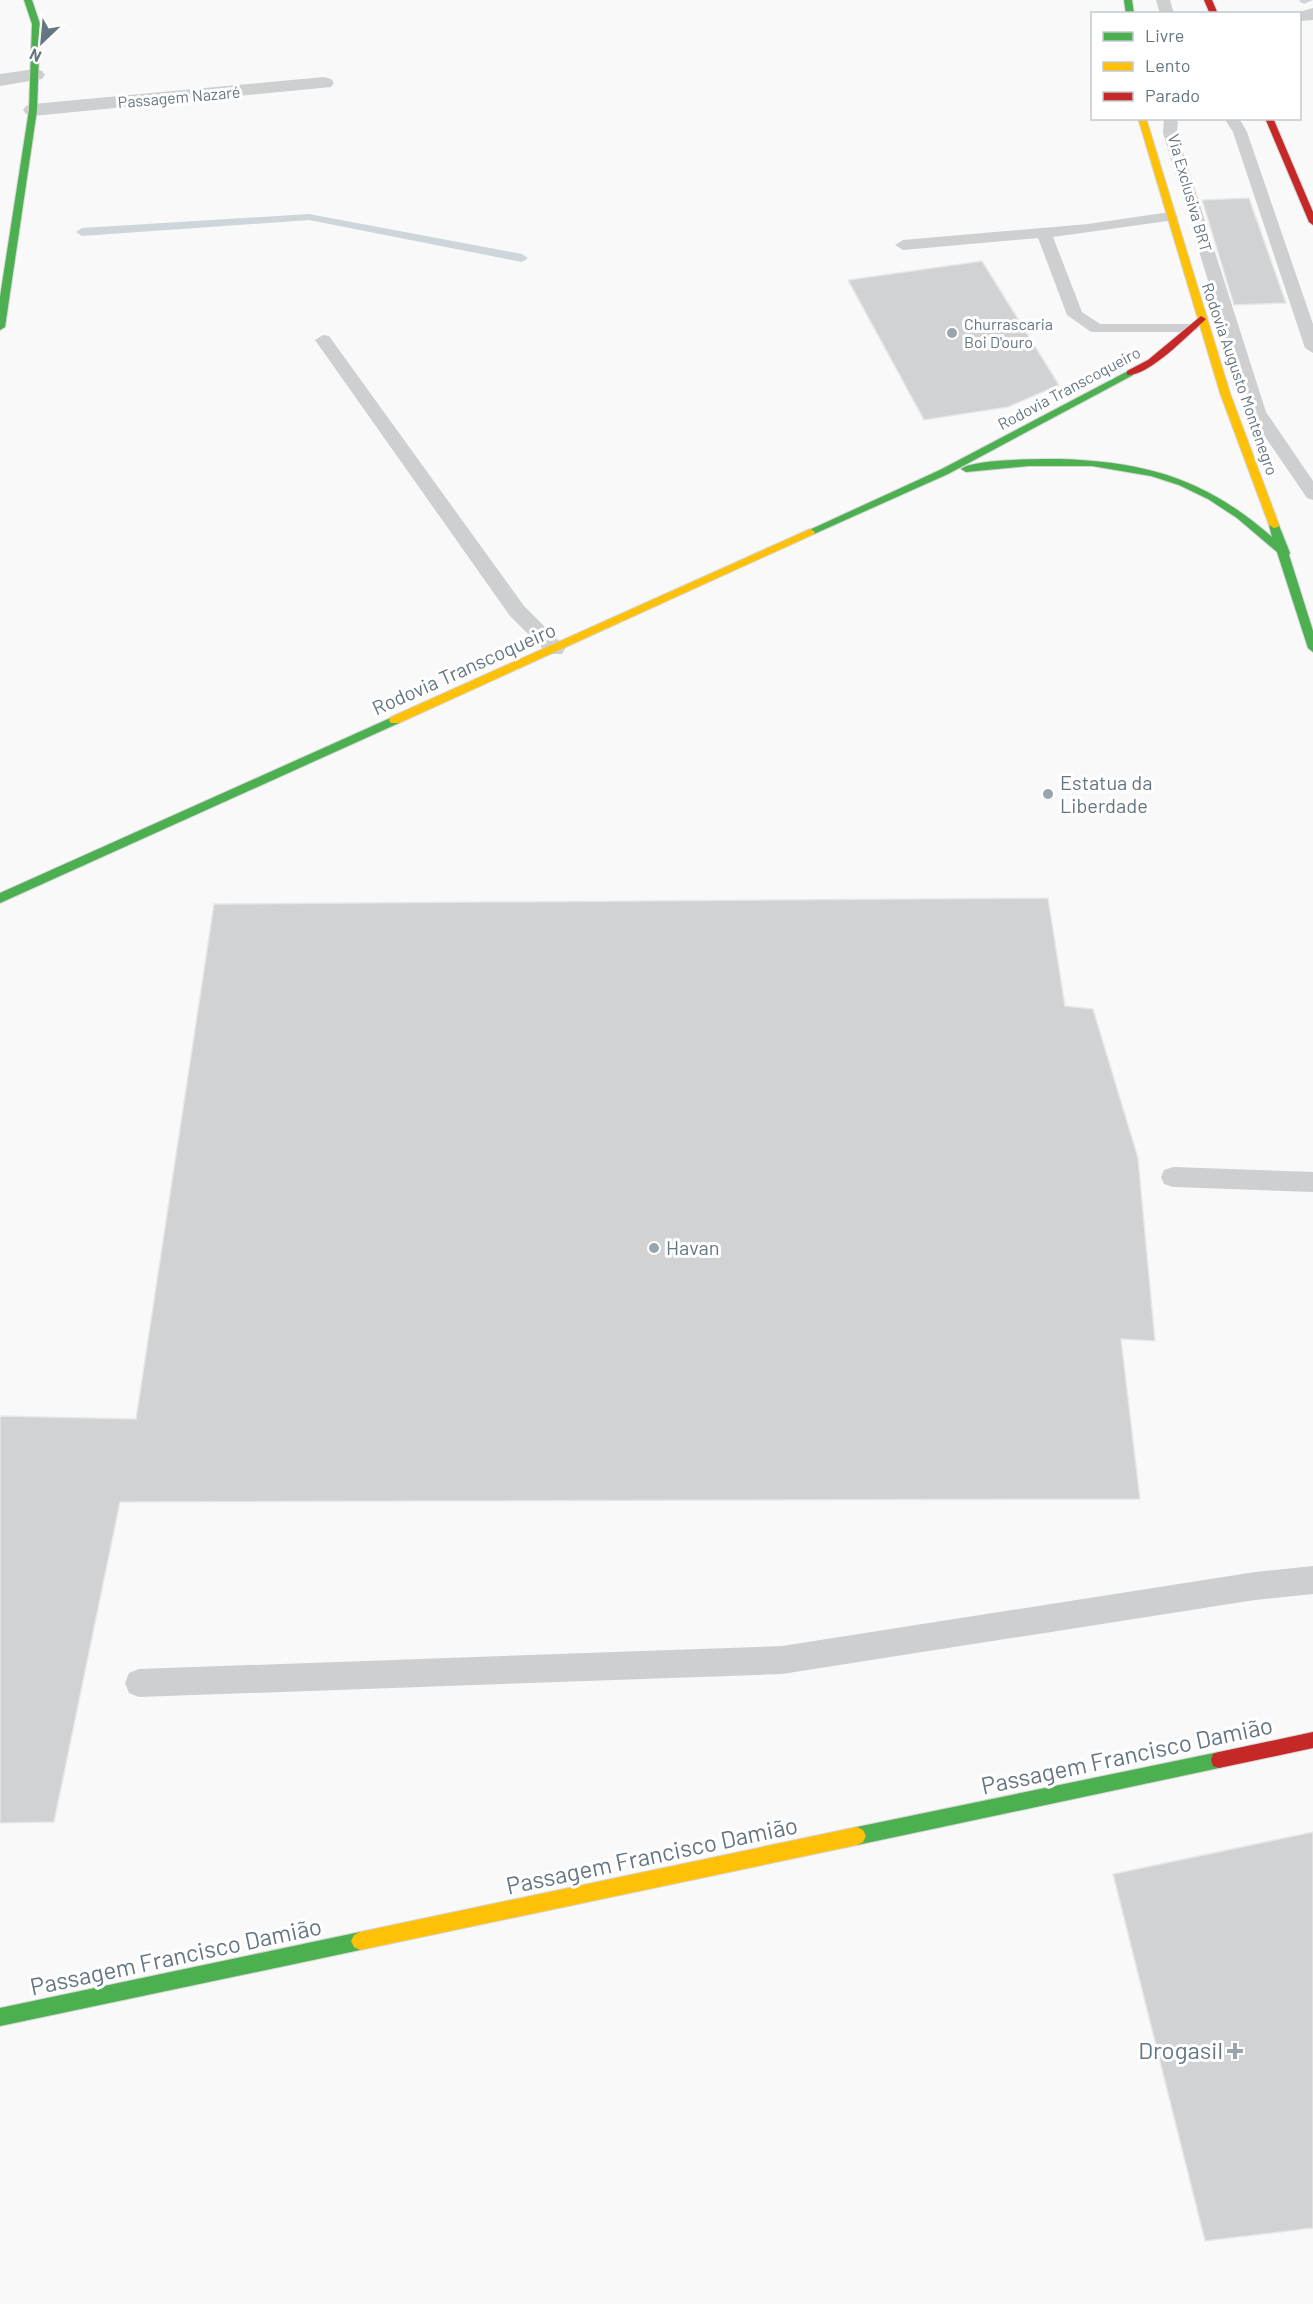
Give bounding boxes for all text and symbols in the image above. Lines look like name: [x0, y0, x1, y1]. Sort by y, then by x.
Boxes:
north arrow: [12, 12, 72, 72]
legend: [1091, 12, 1301, 120]
text: Livre: [1145, 24, 1184, 46]
text: N: [26, 45, 44, 67]
text: Lento: [1145, 54, 1191, 76]
street label: Passagem Nazaré: [117, 82, 241, 111]
text: Parado: [1145, 84, 1200, 106]
street label: Via Exclusiva BRT: [1165, 132, 1216, 254]
street label: Rodovia Augusto Montenegro: [1199, 280, 1282, 478]
place label: Churrascaria Boi D'ouro: [964, 314, 1053, 351]
marker: Churrascaria Boi D'ouro: [945, 326, 959, 340]
street label: Rodovia Transcoqueiro: [994, 342, 1143, 433]
street label: Rodovia Transcoqueiro: [368, 617, 559, 719]
place label: Estatua da Liberdade: [1060, 770, 1152, 817]
marker: Estatua da Liberdade: [1041, 787, 1055, 801]
place label: Havan: [666, 1235, 719, 1259]
marker: Havan: [647, 1241, 661, 1255]
street label: Passagem Francisco Damião: [978, 1709, 1275, 1800]
street label: Passagem Francisco Damião: [503, 1809, 800, 1900]
street label: Passagem Francisco Damião: [27, 1910, 324, 2001]
place label: Drogasil: [1138, 2035, 1223, 2064]
marker: Drogasil: [1228, 2044, 1242, 2058]

